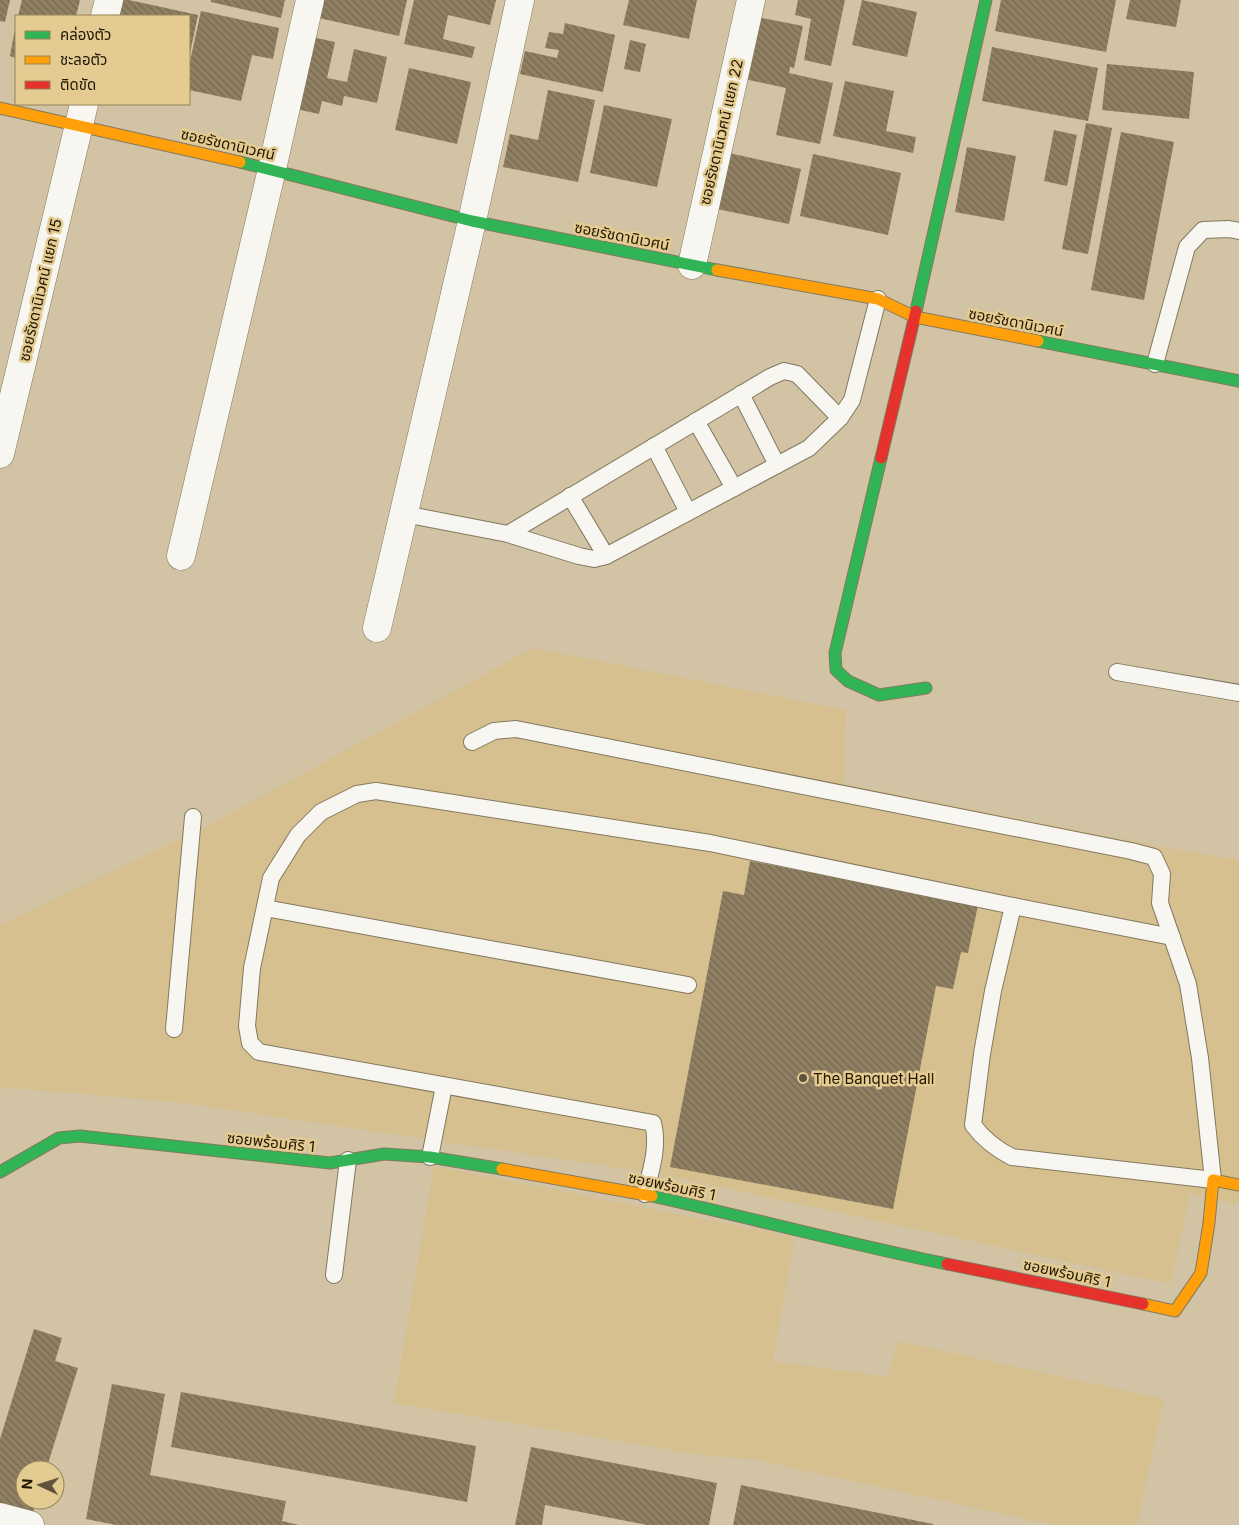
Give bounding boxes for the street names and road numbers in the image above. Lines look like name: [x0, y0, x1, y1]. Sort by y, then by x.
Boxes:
street label: ซอยรัชดานิเวศน์ แยก 22: [695, 57, 747, 207]
street label: ซอยรัชดานิเวศน์: [179, 124, 277, 164]
street label: ซอยรัชดานิเวศน์ แยก 15: [14, 217, 66, 363]
street label: ซอยรัชดานิเวศน์: [573, 217, 671, 255]
street label: ซอยรัชดานิเวศน์: [967, 303, 1065, 341]
street label: ซอยพร้อมศิริ 1: [226, 1128, 316, 1156]
street label: ซอยพร้อมศิริ 1: [627, 1168, 717, 1204]
street label: ซอยพร้อมศิริ 1: [1022, 1255, 1112, 1291]

